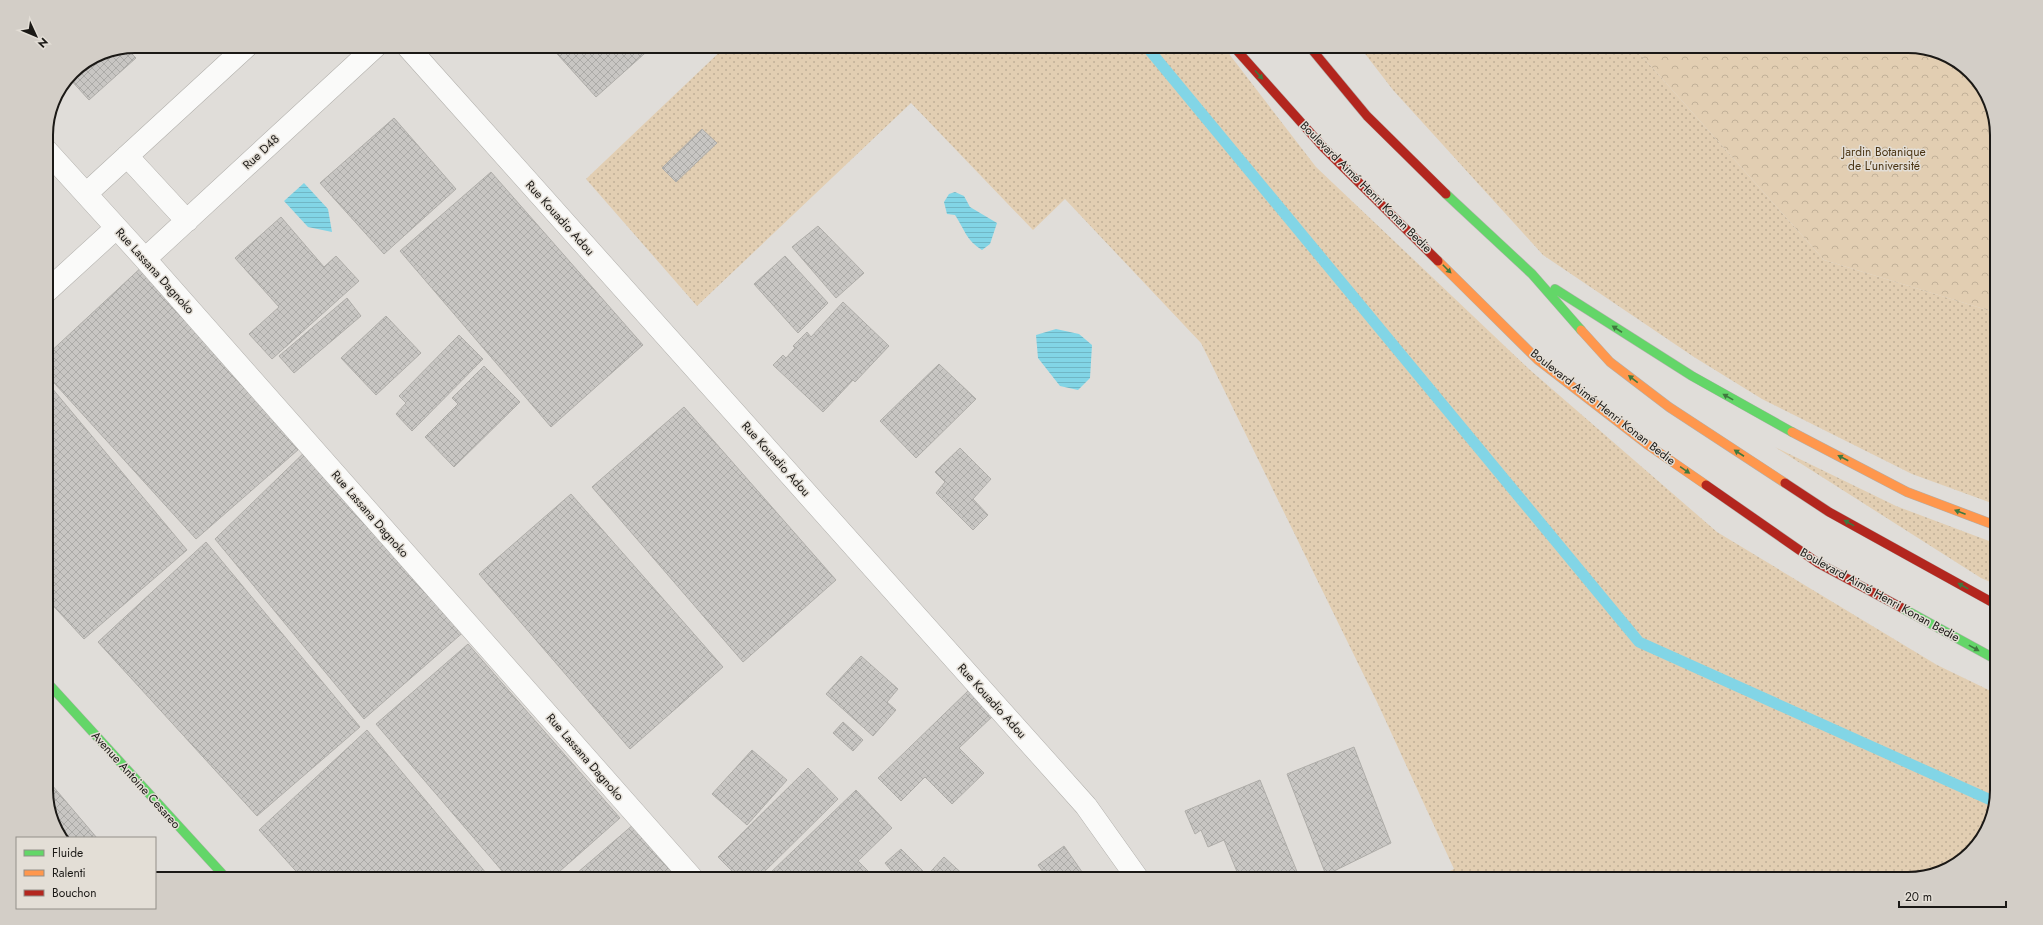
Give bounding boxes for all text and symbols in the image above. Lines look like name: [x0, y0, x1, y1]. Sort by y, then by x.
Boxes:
north arrow: [16, 16, 56, 56]
text: N: [34, 34, 52, 52]
one-way arrow: [1255, 70, 1264, 80]
street label: Boulevard Aimé Henri Konan Bedie: [1296, 117, 1436, 257]
street label: Rue D48: [239, 130, 283, 174]
park label: Jardin Botanique de L'université: [1840, 143, 1926, 175]
street label: Rue Kouadio Adou: [521, 176, 599, 260]
street label: Rue Lassana Dagnoko: [111, 224, 199, 318]
one-way arrow: [1442, 264, 1452, 274]
one-way arrow: [1612, 325, 1622, 333]
street label: Boulevard Aimé Henri Konan Bedie: [1527, 345, 1679, 469]
one-way arrow: [1627, 375, 1638, 383]
one-way arrow: [1722, 394, 1734, 400]
street label: Rue Kouadio Adou: [737, 417, 815, 501]
one-way arrow: [1734, 449, 1745, 457]
one-way arrow: [1837, 455, 1848, 461]
street label: Rue Lassana Dagnoko: [327, 466, 413, 562]
one-way arrow: [1679, 466, 1690, 474]
one-way arrow: [1954, 509, 1966, 515]
one-way arrow: [1843, 519, 1855, 526]
street label: Boulevard Aimé Henri Konan Bedie: [1797, 544, 1963, 646]
one-way arrow: [1957, 582, 1969, 589]
one-way arrow: [1968, 644, 1980, 651]
street label: Rue Kouadio Adou: [953, 659, 1031, 743]
street label: Rue Lassana Dagnoko: [542, 709, 628, 805]
street label: Avenue Antoine Cesareo: [87, 727, 185, 833]
legend: [16, 837, 156, 909]
text: Fluide: [52, 844, 83, 862]
text: Ralenti: [52, 864, 86, 882]
scale bar: [1899, 883, 2006, 909]
text: Bouchon: [52, 884, 96, 902]
text: 20 m: [1905, 888, 1932, 906]

